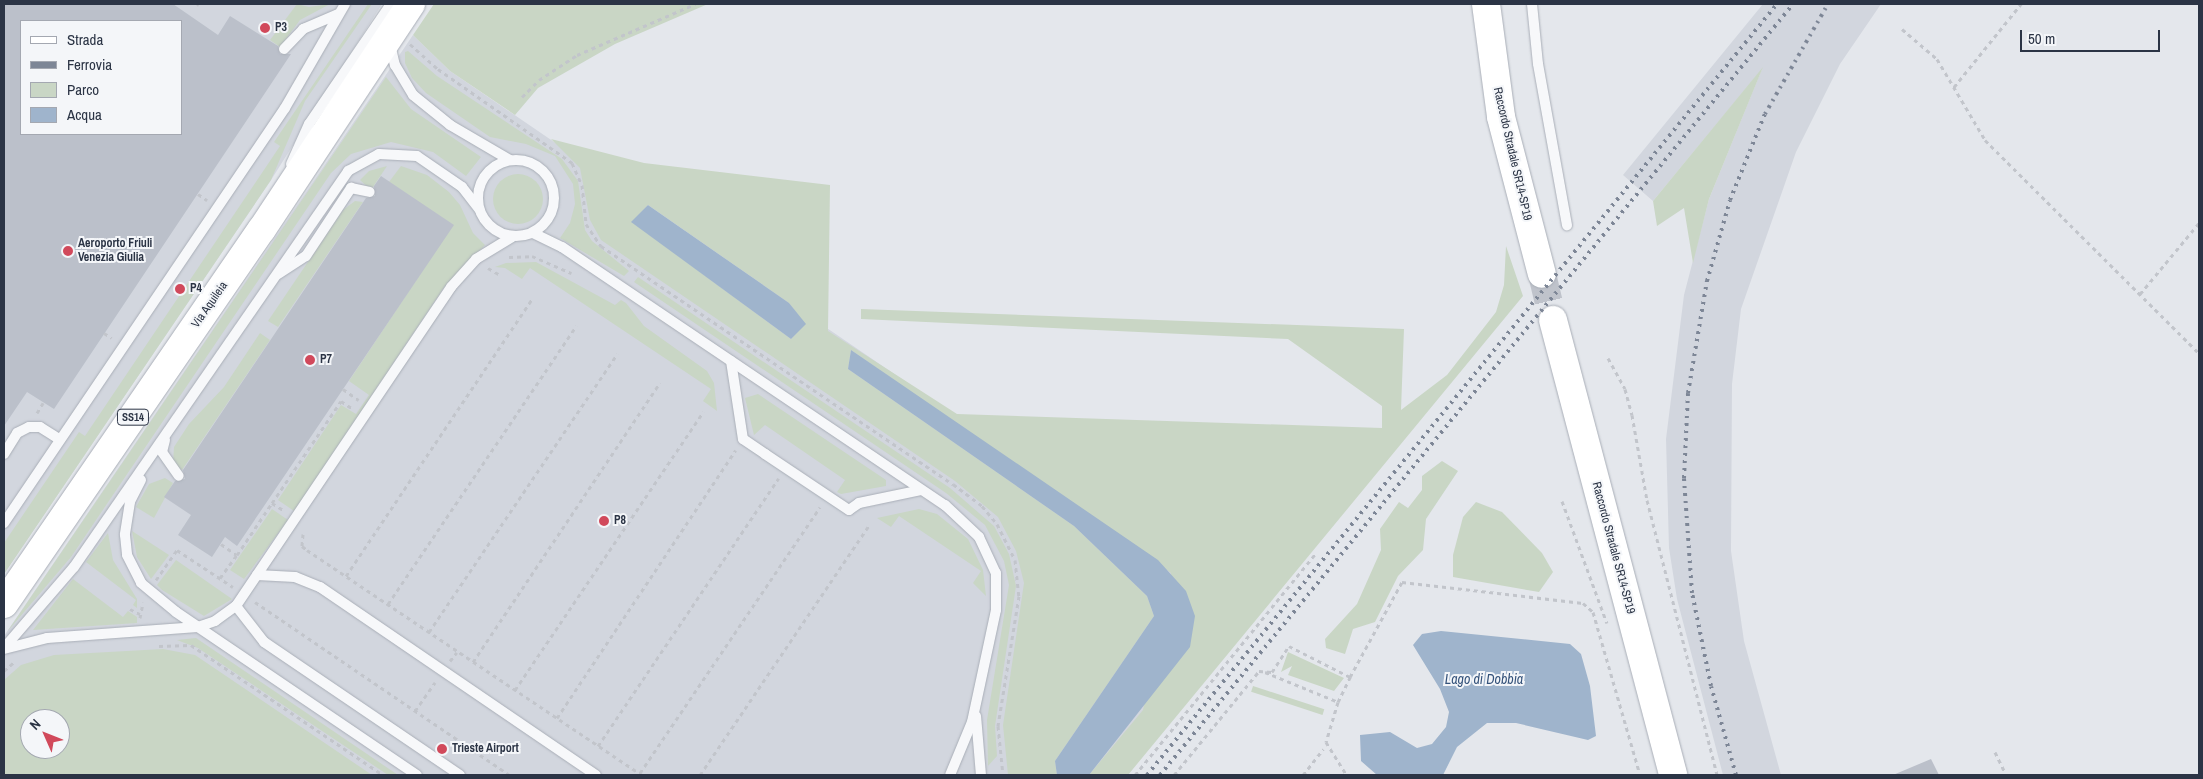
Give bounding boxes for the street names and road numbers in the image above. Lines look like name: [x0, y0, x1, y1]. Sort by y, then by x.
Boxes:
street label: Raccordo Stradale SR14-SP19: [1490, 86, 1534, 222]
street label: Via Aquileia: [189, 279, 231, 331]
road number: SS14: [117, 408, 149, 426]
street label: Raccordo Stradale SR14-SP19: [1588, 480, 1638, 616]

